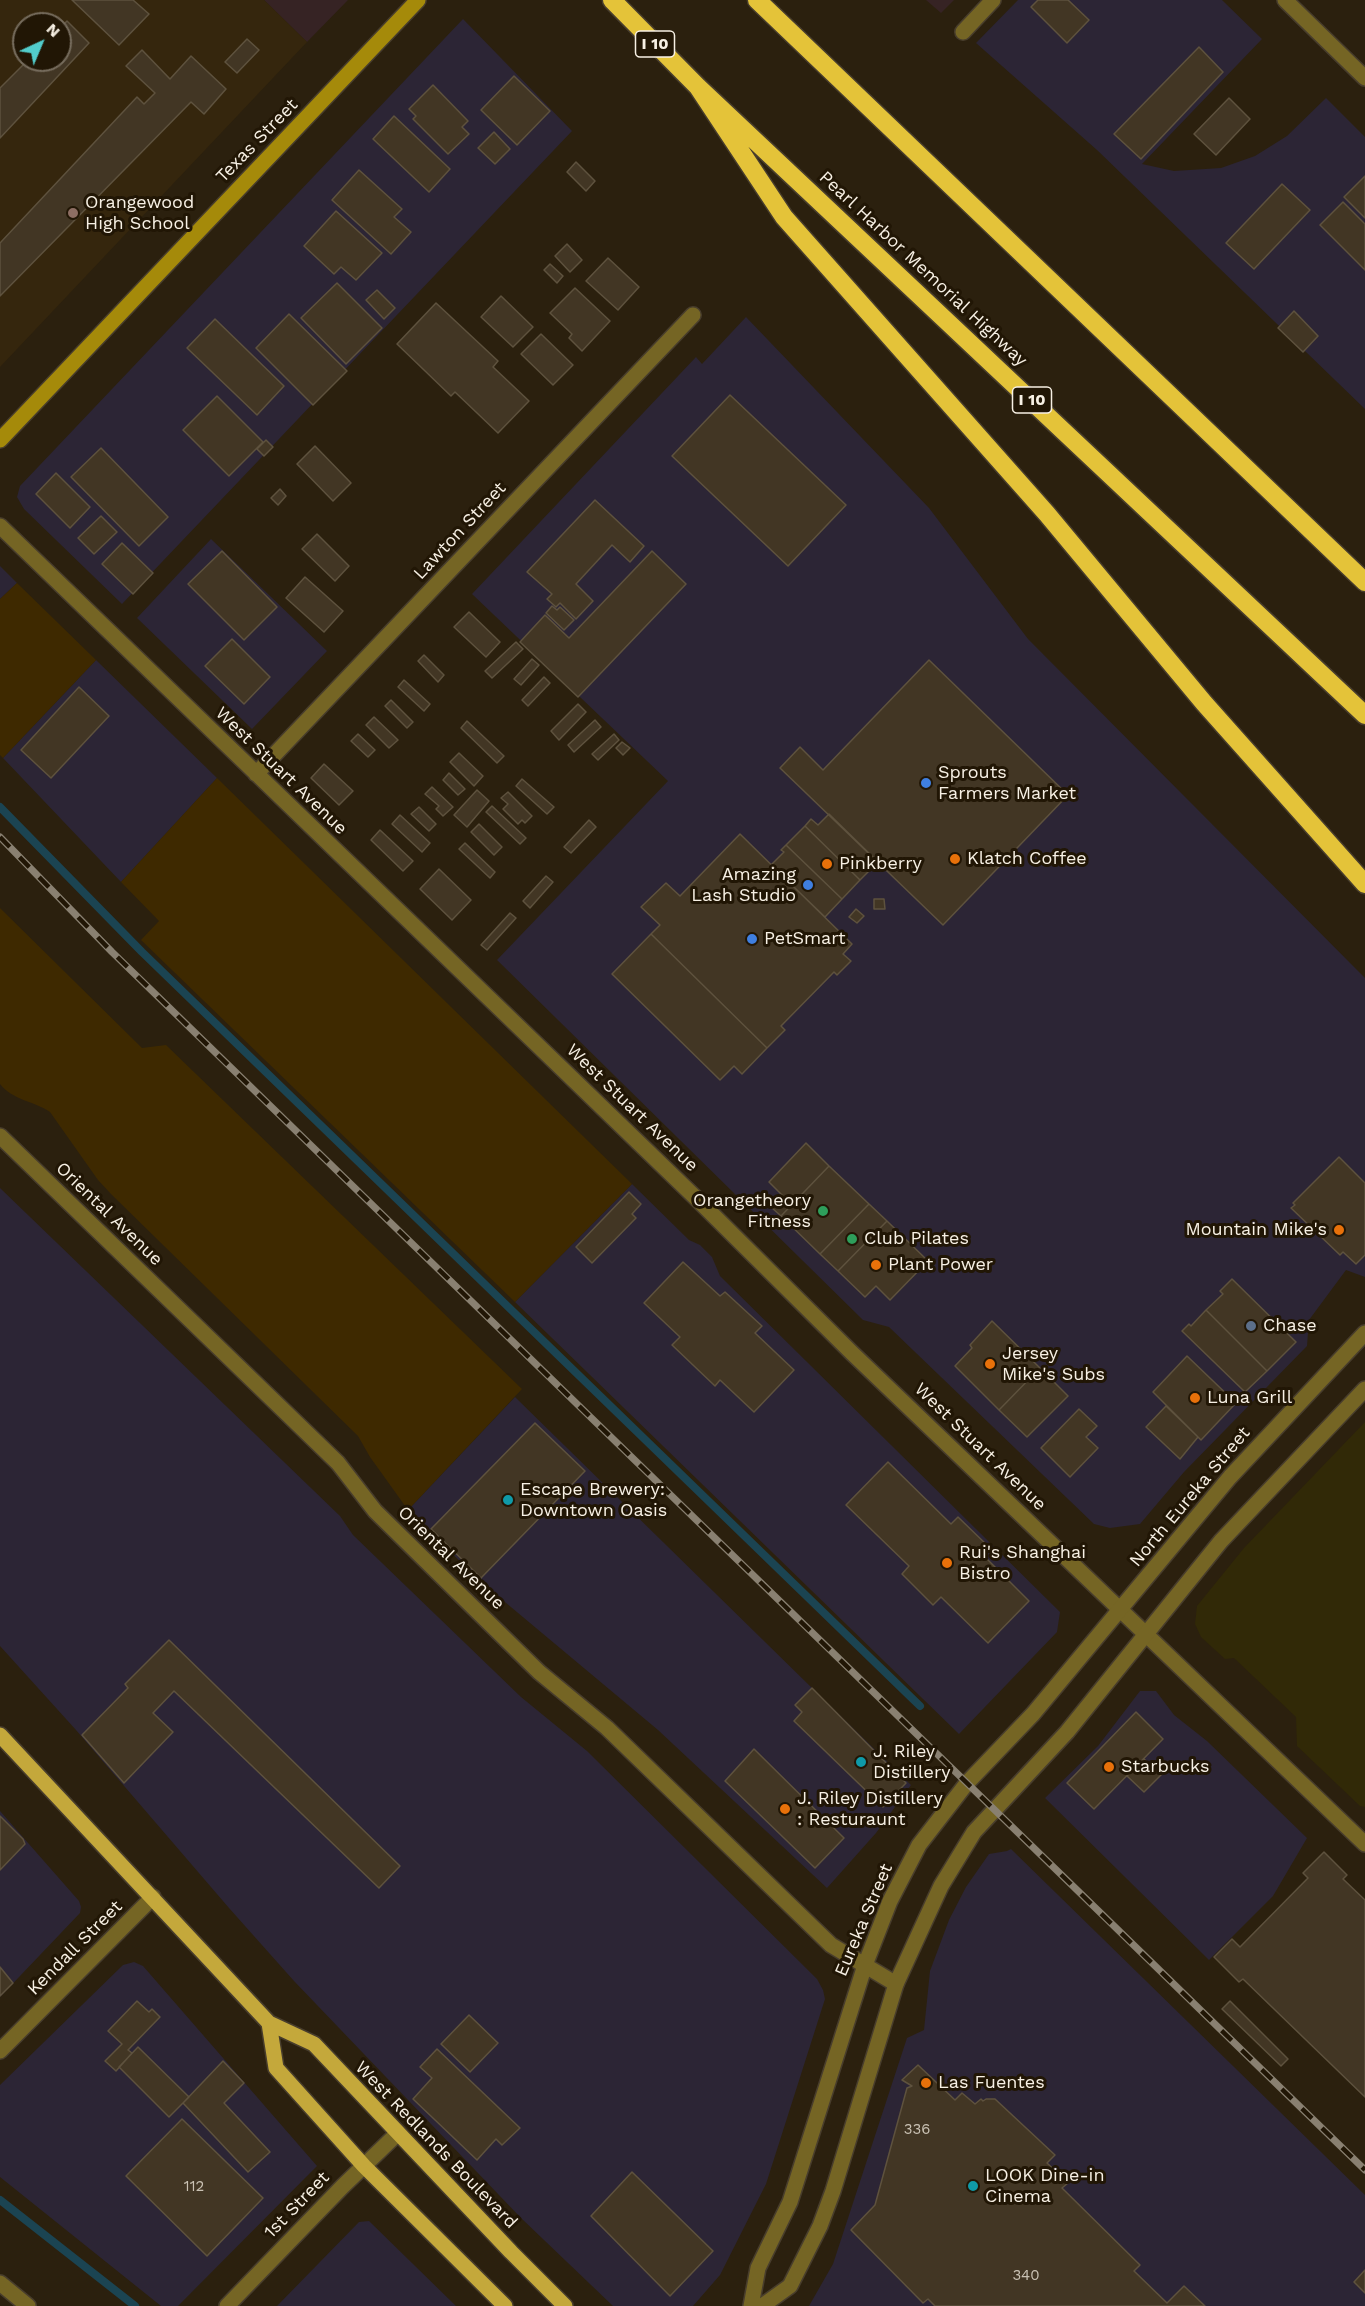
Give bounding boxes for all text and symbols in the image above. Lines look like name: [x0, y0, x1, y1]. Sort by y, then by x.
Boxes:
north arrow: [12, 12, 72, 72]
text: N: [43, 19, 64, 41]
road number: I 10: [636, 31, 674, 57]
street label: Texas Street: [212, 95, 302, 187]
street label: Pearl Harbor Memorial Highway: [815, 167, 1031, 371]
place label: Orangewood High School: [85, 192, 194, 234]
marker: Orangewood High School: [66, 206, 80, 220]
road number: I 10: [1012, 387, 1052, 413]
street label: Lawton Street: [409, 478, 511, 584]
street label: West Stuart Avenue: [211, 703, 351, 839]
place label: Sprouts Farmers Market: [938, 762, 1076, 804]
marker: Sprouts Farmers Market: [919, 776, 933, 790]
place label: Klatch Coffee: [967, 848, 1087, 870]
marker: Klatch Coffee: [948, 852, 962, 866]
place label: Pinkberry: [839, 853, 922, 875]
marker: Pinkberry: [820, 857, 834, 871]
place label: Amazing Lash Studio: [691, 864, 796, 906]
marker: Amazing Lash Studio: [801, 878, 815, 892]
place label: PetSmart: [764, 928, 846, 950]
marker: PetSmart: [745, 932, 759, 946]
street label: West Stuart Avenue: [562, 1040, 702, 1176]
street label: Oriental Avenue: [51, 1158, 167, 1270]
place label: Orangetheory Fitness: [693, 1190, 811, 1232]
marker: Orangetheory Fitness: [816, 1204, 830, 1218]
place label: Mountain Mike's: [1185, 1219, 1327, 1241]
marker: Mountain Mike's: [1332, 1223, 1346, 1237]
place label: Club Pilates: [864, 1228, 969, 1250]
marker: Club Pilates: [845, 1232, 859, 1246]
place label: Plant Power: [888, 1254, 993, 1276]
marker: Plant Power: [869, 1258, 883, 1272]
place label: Chase: [1263, 1315, 1317, 1337]
marker: Chase: [1244, 1319, 1258, 1333]
place label: Jersey Mike's Subs: [1002, 1343, 1105, 1386]
marker: Jersey Mike's Subs: [983, 1357, 997, 1371]
street label: West Stuart Avenue: [910, 1379, 1050, 1515]
place label: Luna Grill: [1207, 1387, 1292, 1409]
marker: Luna Grill: [1188, 1391, 1202, 1405]
street label: North Eureka Street: [1125, 1423, 1255, 1571]
place label: Escape Brewery: Downtown Oasis: [520, 1479, 667, 1522]
marker: Escape Brewery: Downtown Oasis: [501, 1493, 515, 1507]
street label: Oriental Avenue: [393, 1502, 509, 1614]
place label: Rui's Shanghai Bistro: [959, 1542, 1086, 1584]
marker: Rui's Shanghai Bistro: [940, 1556, 954, 1570]
place label: J. Riley Distillery: [873, 1741, 951, 1784]
marker: J. Riley Distillery: [854, 1755, 868, 1769]
place label: Starbucks: [1121, 1756, 1210, 1778]
marker: Starbucks: [1102, 1760, 1116, 1774]
place label: J. Riley Distillery : Resturaunt: [797, 1788, 943, 1830]
marker: J. Riley Distillery : Resturaunt: [778, 1802, 792, 1816]
street label: Eureka Street: [831, 1860, 897, 1980]
street label: Kendall Street: [23, 1896, 127, 2000]
street label: West Redlands Boulevard: [350, 2057, 522, 2233]
place label: Las Fuentes: [938, 2072, 1045, 2094]
marker: Las Fuentes: [919, 2076, 933, 2090]
house number: 336: [904, 2121, 930, 2139]
place label: LOOK Dine-in Cinema: [985, 2165, 1105, 2208]
street label: 1st Street: [260, 2167, 334, 2243]
house number: 112: [184, 2178, 204, 2196]
marker: LOOK Dine-in Cinema: [966, 2179, 980, 2193]
house number: 340: [1012, 2267, 1040, 2285]

